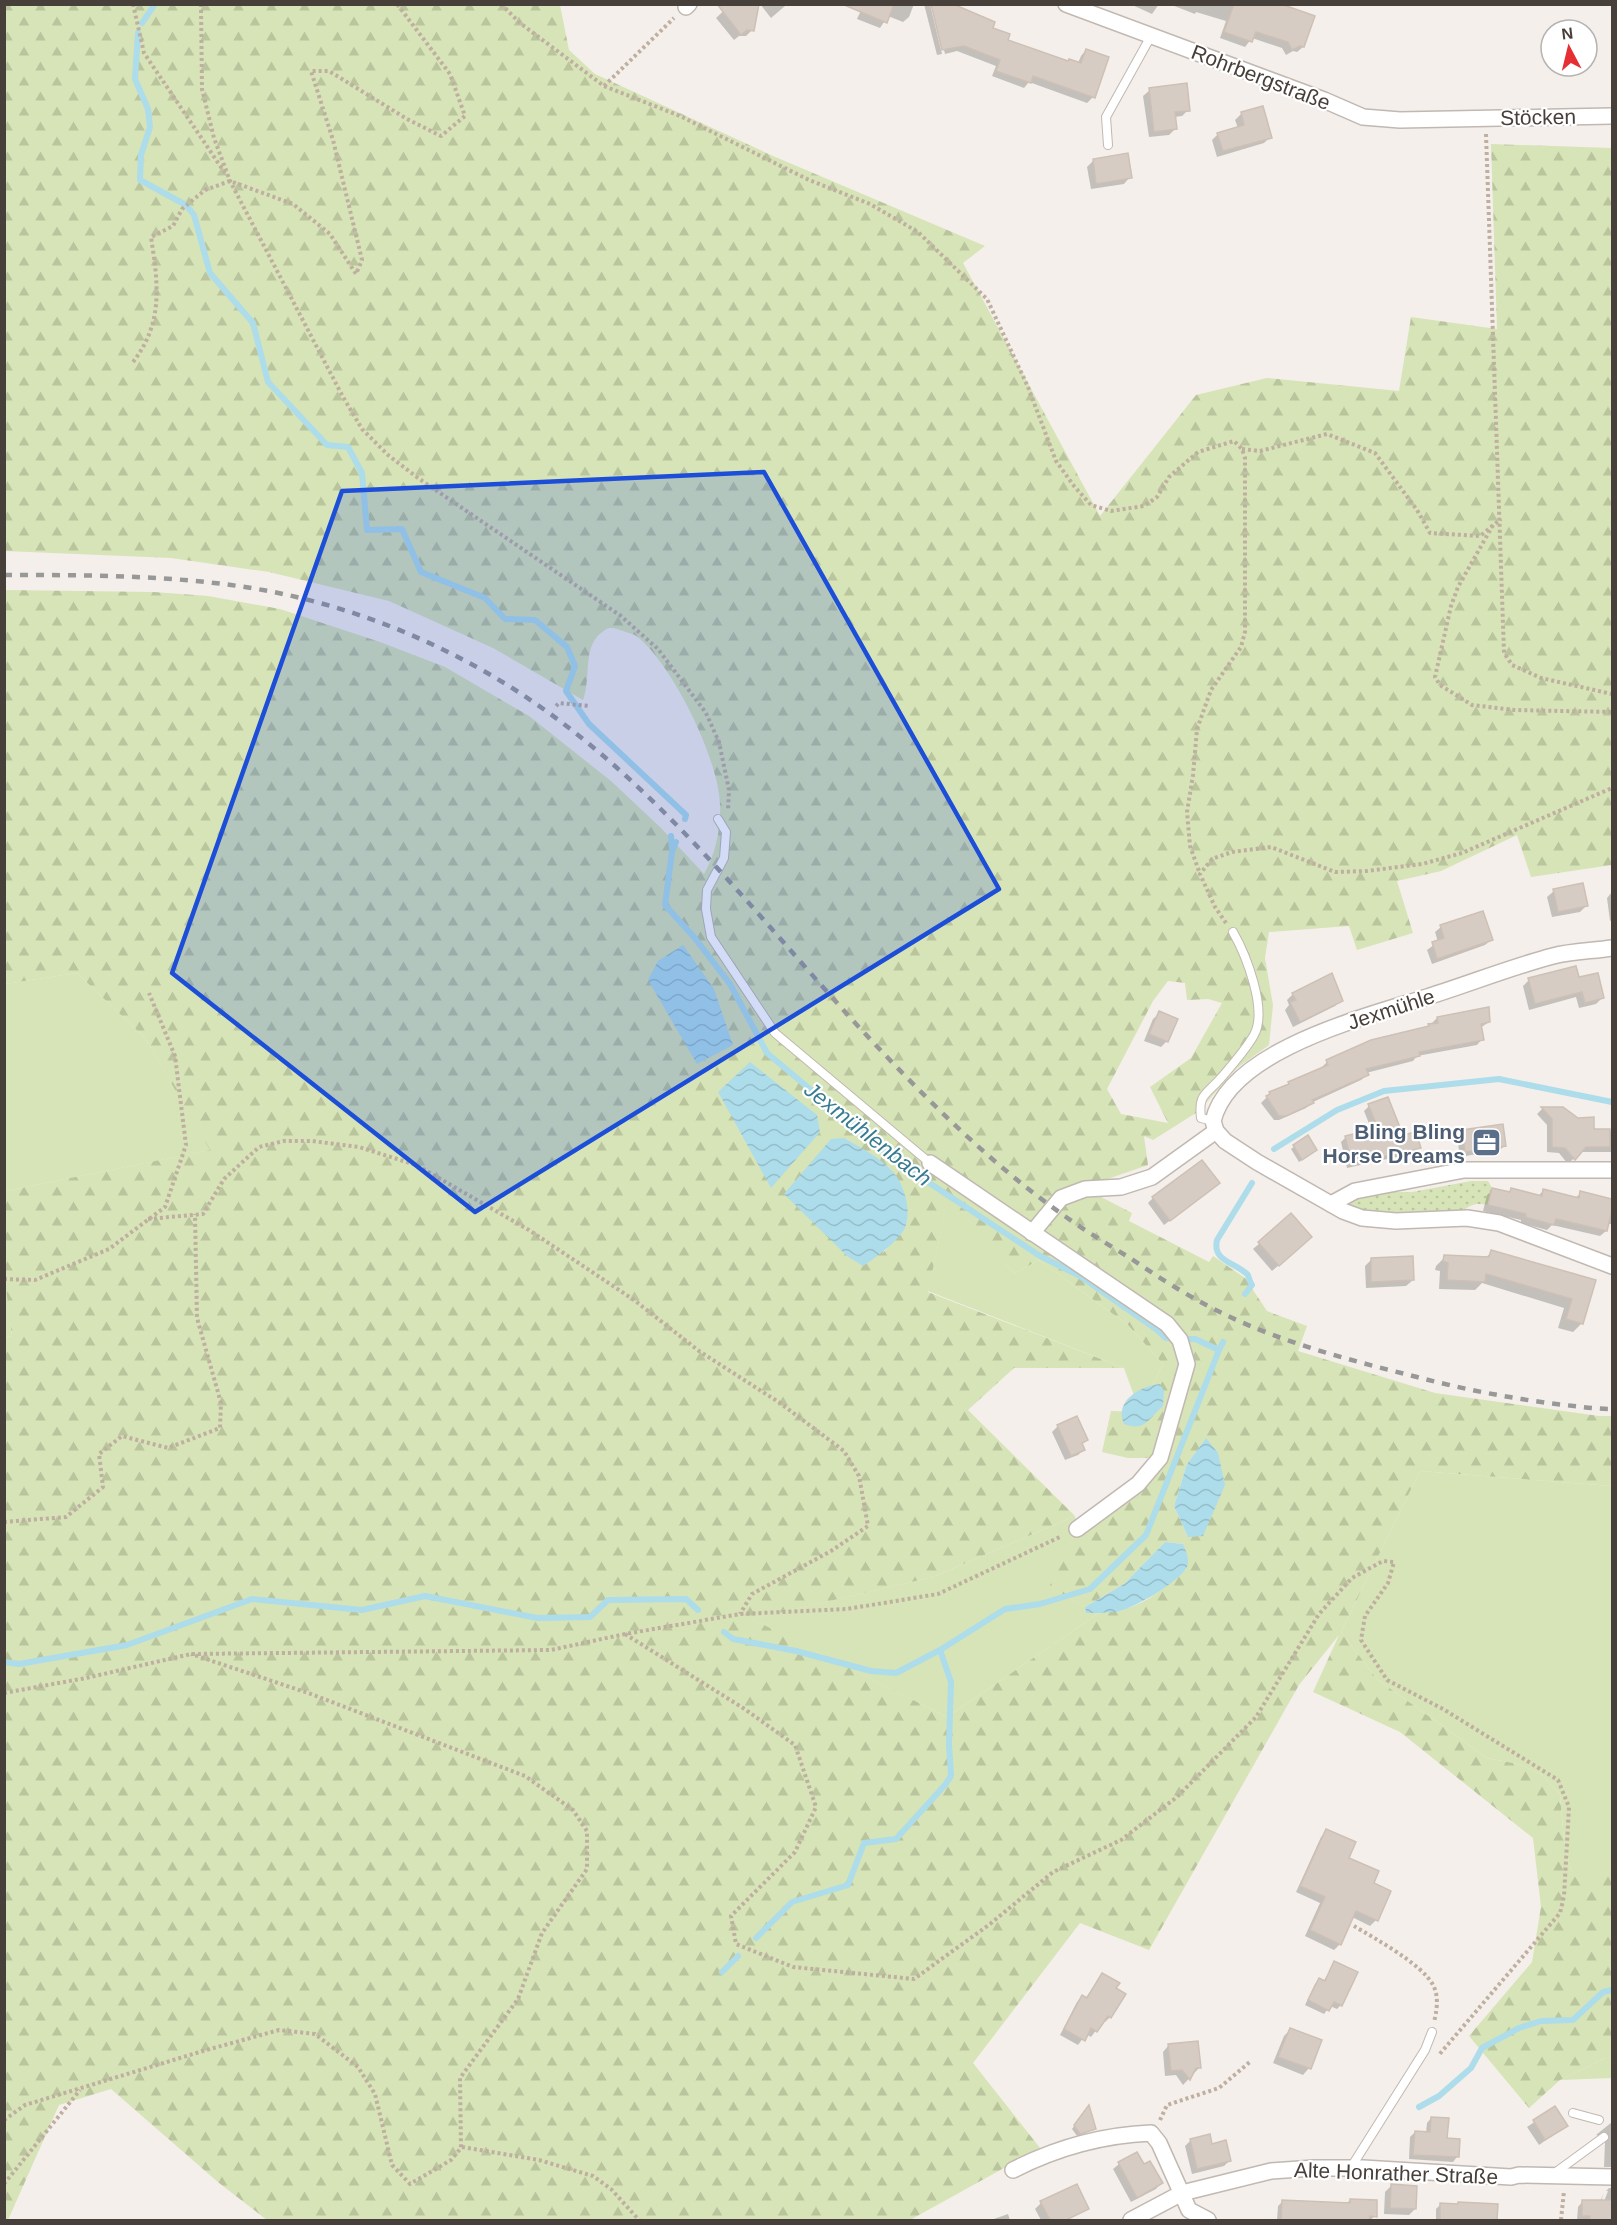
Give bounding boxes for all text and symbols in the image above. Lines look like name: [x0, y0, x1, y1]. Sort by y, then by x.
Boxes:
north arrow: [1539, 18, 1599, 78]
text: N: [1560, 24, 1574, 43]
street label: Rohrbergstraße: [1188, 40, 1334, 114]
street label: Stöcken: [1500, 105, 1576, 129]
street label: Jexmühle: [1345, 984, 1437, 1034]
water label: Jexmühlenbach: [799, 1076, 936, 1191]
place label: Bling Bling Horse Dreams: [1323, 1120, 1465, 1167]
office icon: Bling Bling Horse Dreams: [1470, 1127, 1502, 1159]
street label: Alte Honrather Straße: [1294, 2158, 1498, 2188]

